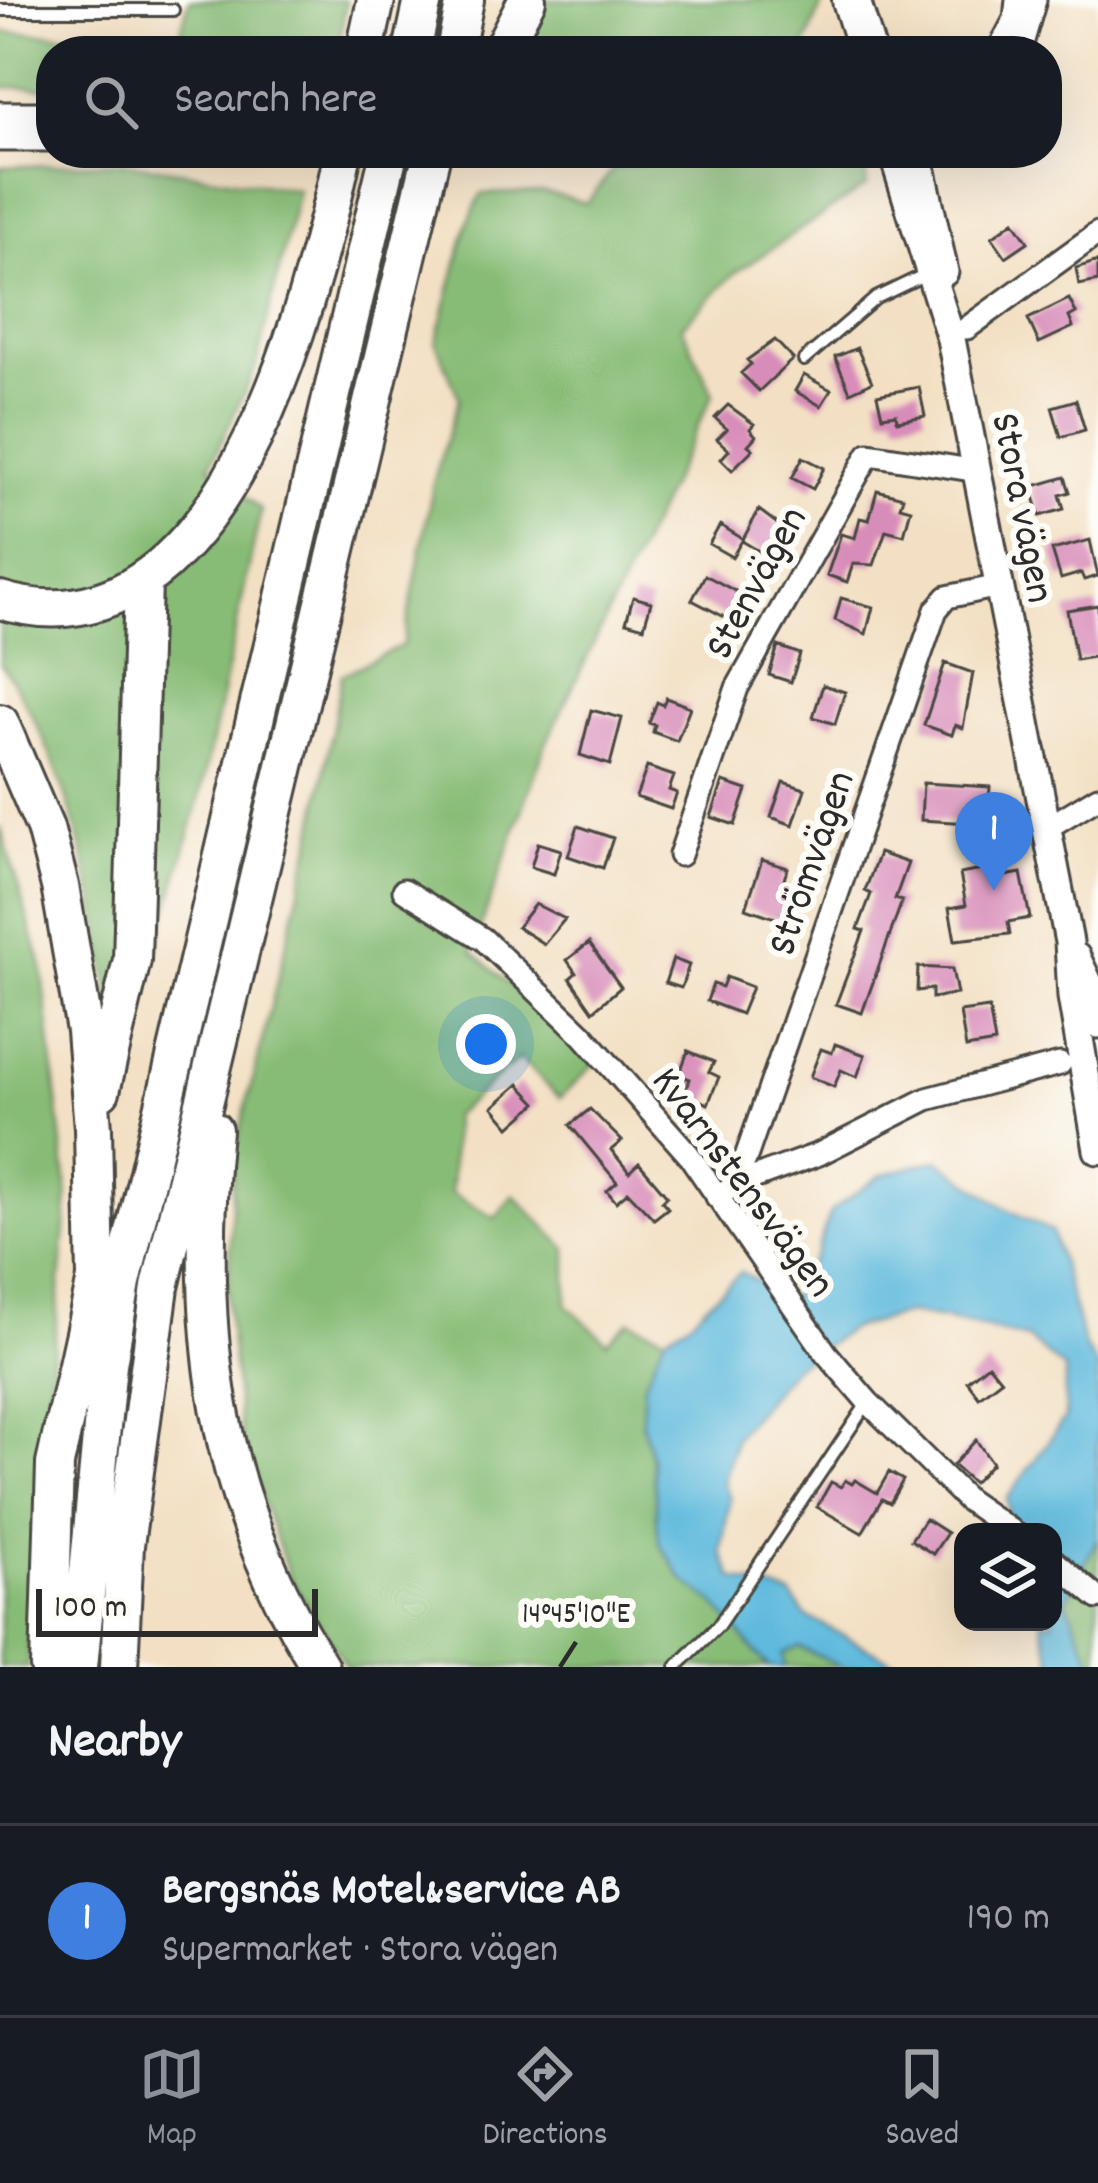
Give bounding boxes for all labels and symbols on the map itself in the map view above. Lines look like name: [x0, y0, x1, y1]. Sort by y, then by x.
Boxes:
street label: Stora vägen: [971, 408, 1067, 608]
street label: Stenvägen: [692, 497, 826, 672]
street label: Strömvägen: [755, 764, 874, 965]
pin: 1: [955, 792, 1033, 891]
your location: [456, 1014, 516, 1074]
street label: Kvarnstensvägen: [634, 1056, 847, 1312]
scale bar: [36, 1583, 318, 1636]
text: 14°45'10"E: [522, 1595, 630, 1638]

